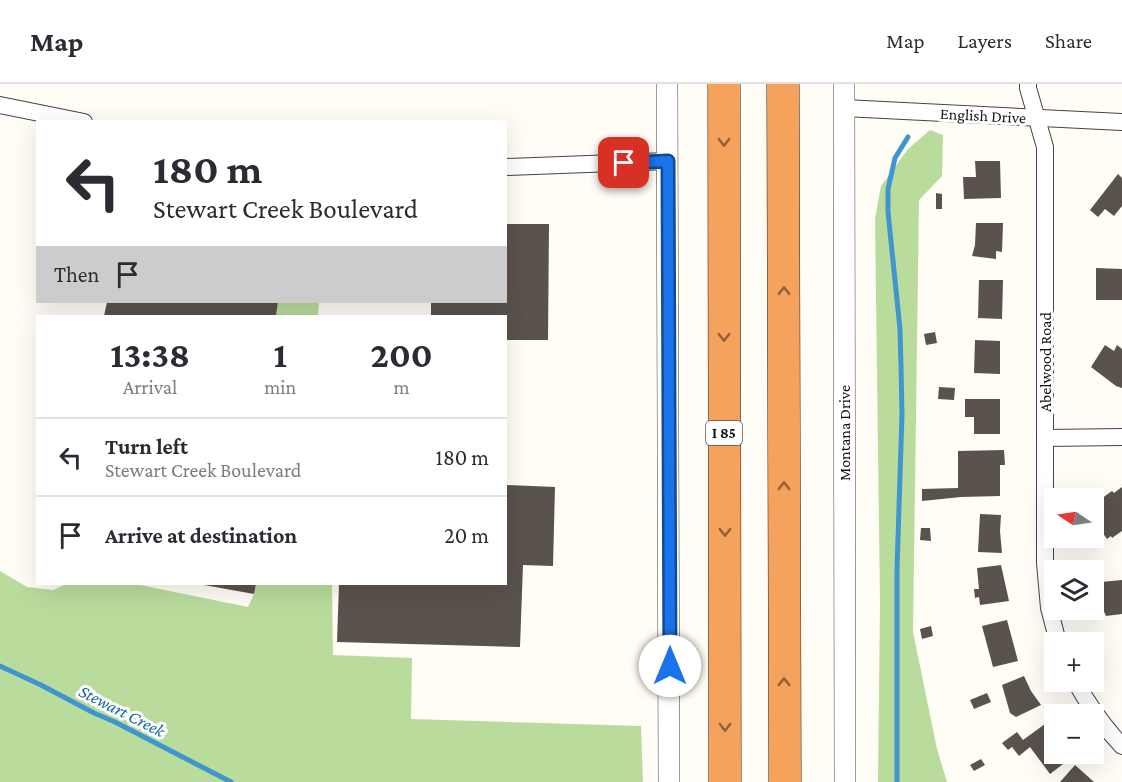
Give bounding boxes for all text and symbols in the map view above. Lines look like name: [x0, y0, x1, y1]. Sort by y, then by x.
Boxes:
text: Map: [30, 26, 83, 57]
text: Map: [886, 29, 925, 53]
text: Layers: [958, 29, 1012, 53]
text: Share: [1045, 29, 1092, 53]
street label: English Drive: [939, 105, 1026, 127]
pin: [598, 137, 649, 188]
one-way arrow: [718, 138, 730, 147]
icon: left: [54, 144, 132, 222]
text: 180 m: [153, 145, 262, 192]
icon: arrive: [607, 146, 640, 179]
text: Stewart Creek Boulevard: [153, 194, 418, 224]
icon: arrive: [111, 258, 144, 291]
text: Then: [54, 262, 99, 287]
one-way arrow: [778, 287, 790, 296]
street label: Abelwood Road: [1037, 312, 1054, 412]
one-way arrow: [718, 333, 730, 342]
text: 13:38: [110, 335, 190, 375]
text: 1: [274, 335, 287, 375]
text: 200: [371, 335, 433, 375]
text: Arrival: [123, 376, 177, 398]
text: min: [264, 376, 296, 398]
text: m: [394, 376, 410, 398]
street label: Montana Drive: [836, 385, 853, 481]
road number: I 85: [706, 421, 742, 445]
text: Turn left: [105, 434, 188, 459]
icon: left: [54, 441, 87, 474]
text: 180 m: [436, 445, 489, 470]
text: Stewart Creek Boulevard: [105, 459, 301, 481]
one-way arrow: [778, 482, 790, 491]
north arrow: [1044, 488, 1104, 548]
map controls: [1044, 488, 1104, 764]
icon: arrive: [54, 519, 87, 552]
text: Arrive at destination: [105, 523, 297, 548]
text: 20 m: [444, 523, 489, 548]
one-way arrow: [719, 528, 731, 537]
button: layers: [1044, 560, 1104, 620]
button: +: [1044, 632, 1104, 692]
position arrow: [638, 634, 702, 698]
one-way arrow: [778, 677, 791, 686]
water label: Stewart Creek: [76, 681, 169, 742]
button: −: [1044, 704, 1104, 764]
one-way arrow: [719, 723, 731, 732]

